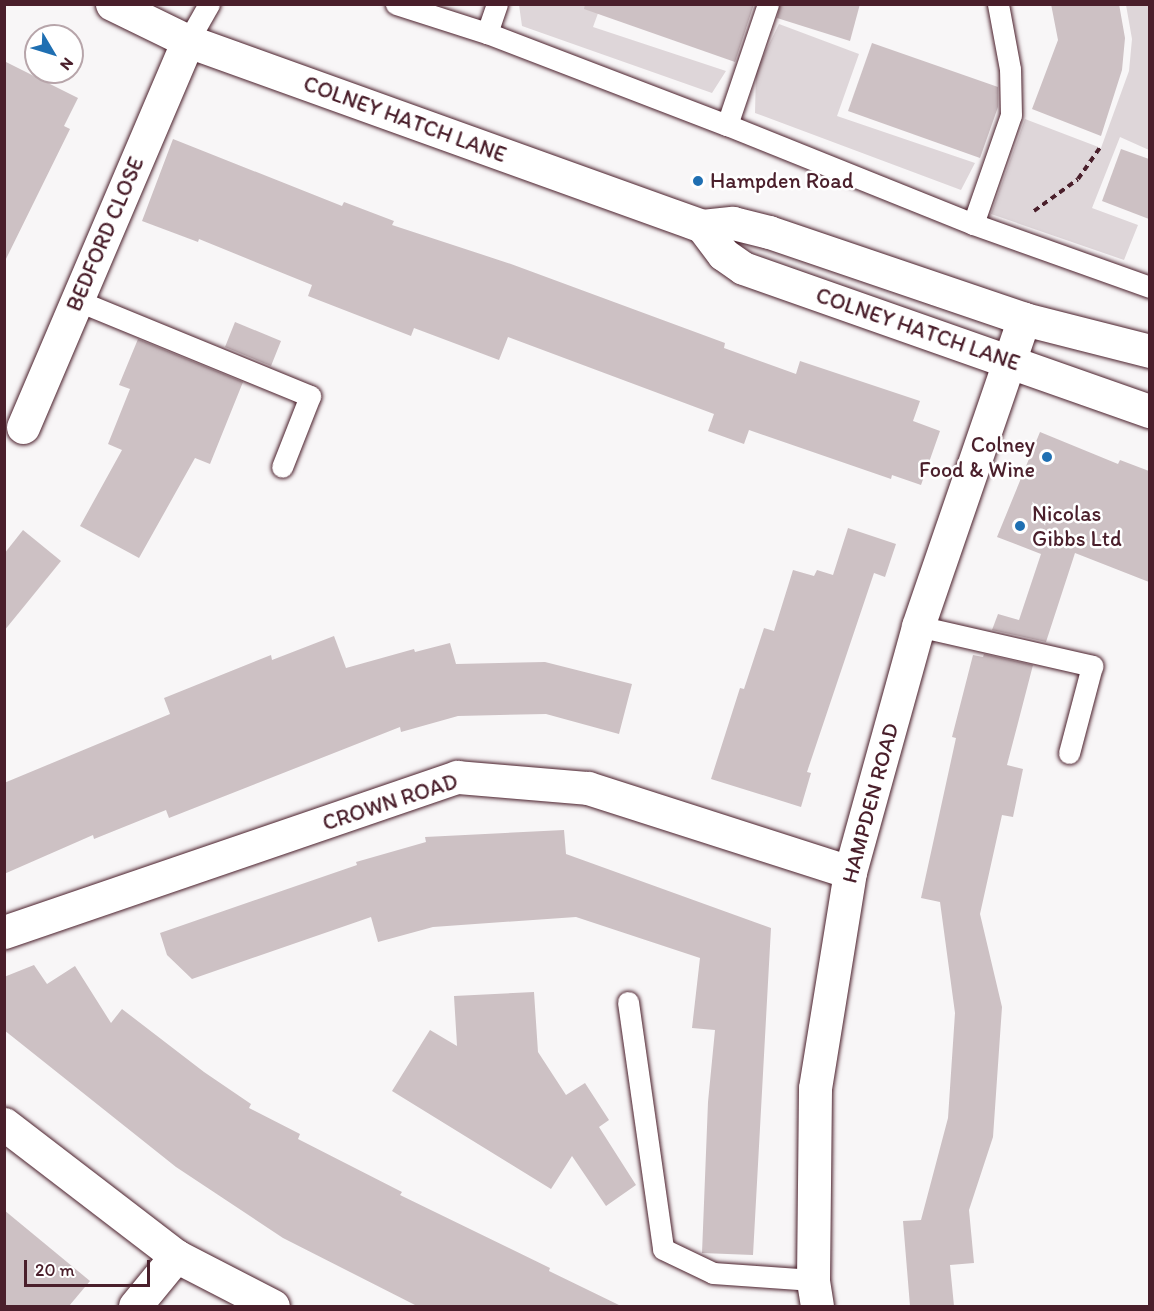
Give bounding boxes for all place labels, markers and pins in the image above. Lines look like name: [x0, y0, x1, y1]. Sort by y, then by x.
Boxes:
place label: Hampden Road: [710, 168, 853, 194]
marker: Hampden Road: [691, 174, 705, 188]
place label: Colney Food & Wine: [918, 431, 1035, 482]
marker: Colney Food & Wine: [1040, 450, 1054, 464]
place label: Nicolas Gibbs Ltd: [1032, 500, 1122, 552]
marker: Nicolas Gibbs Ltd: [1013, 519, 1027, 533]

